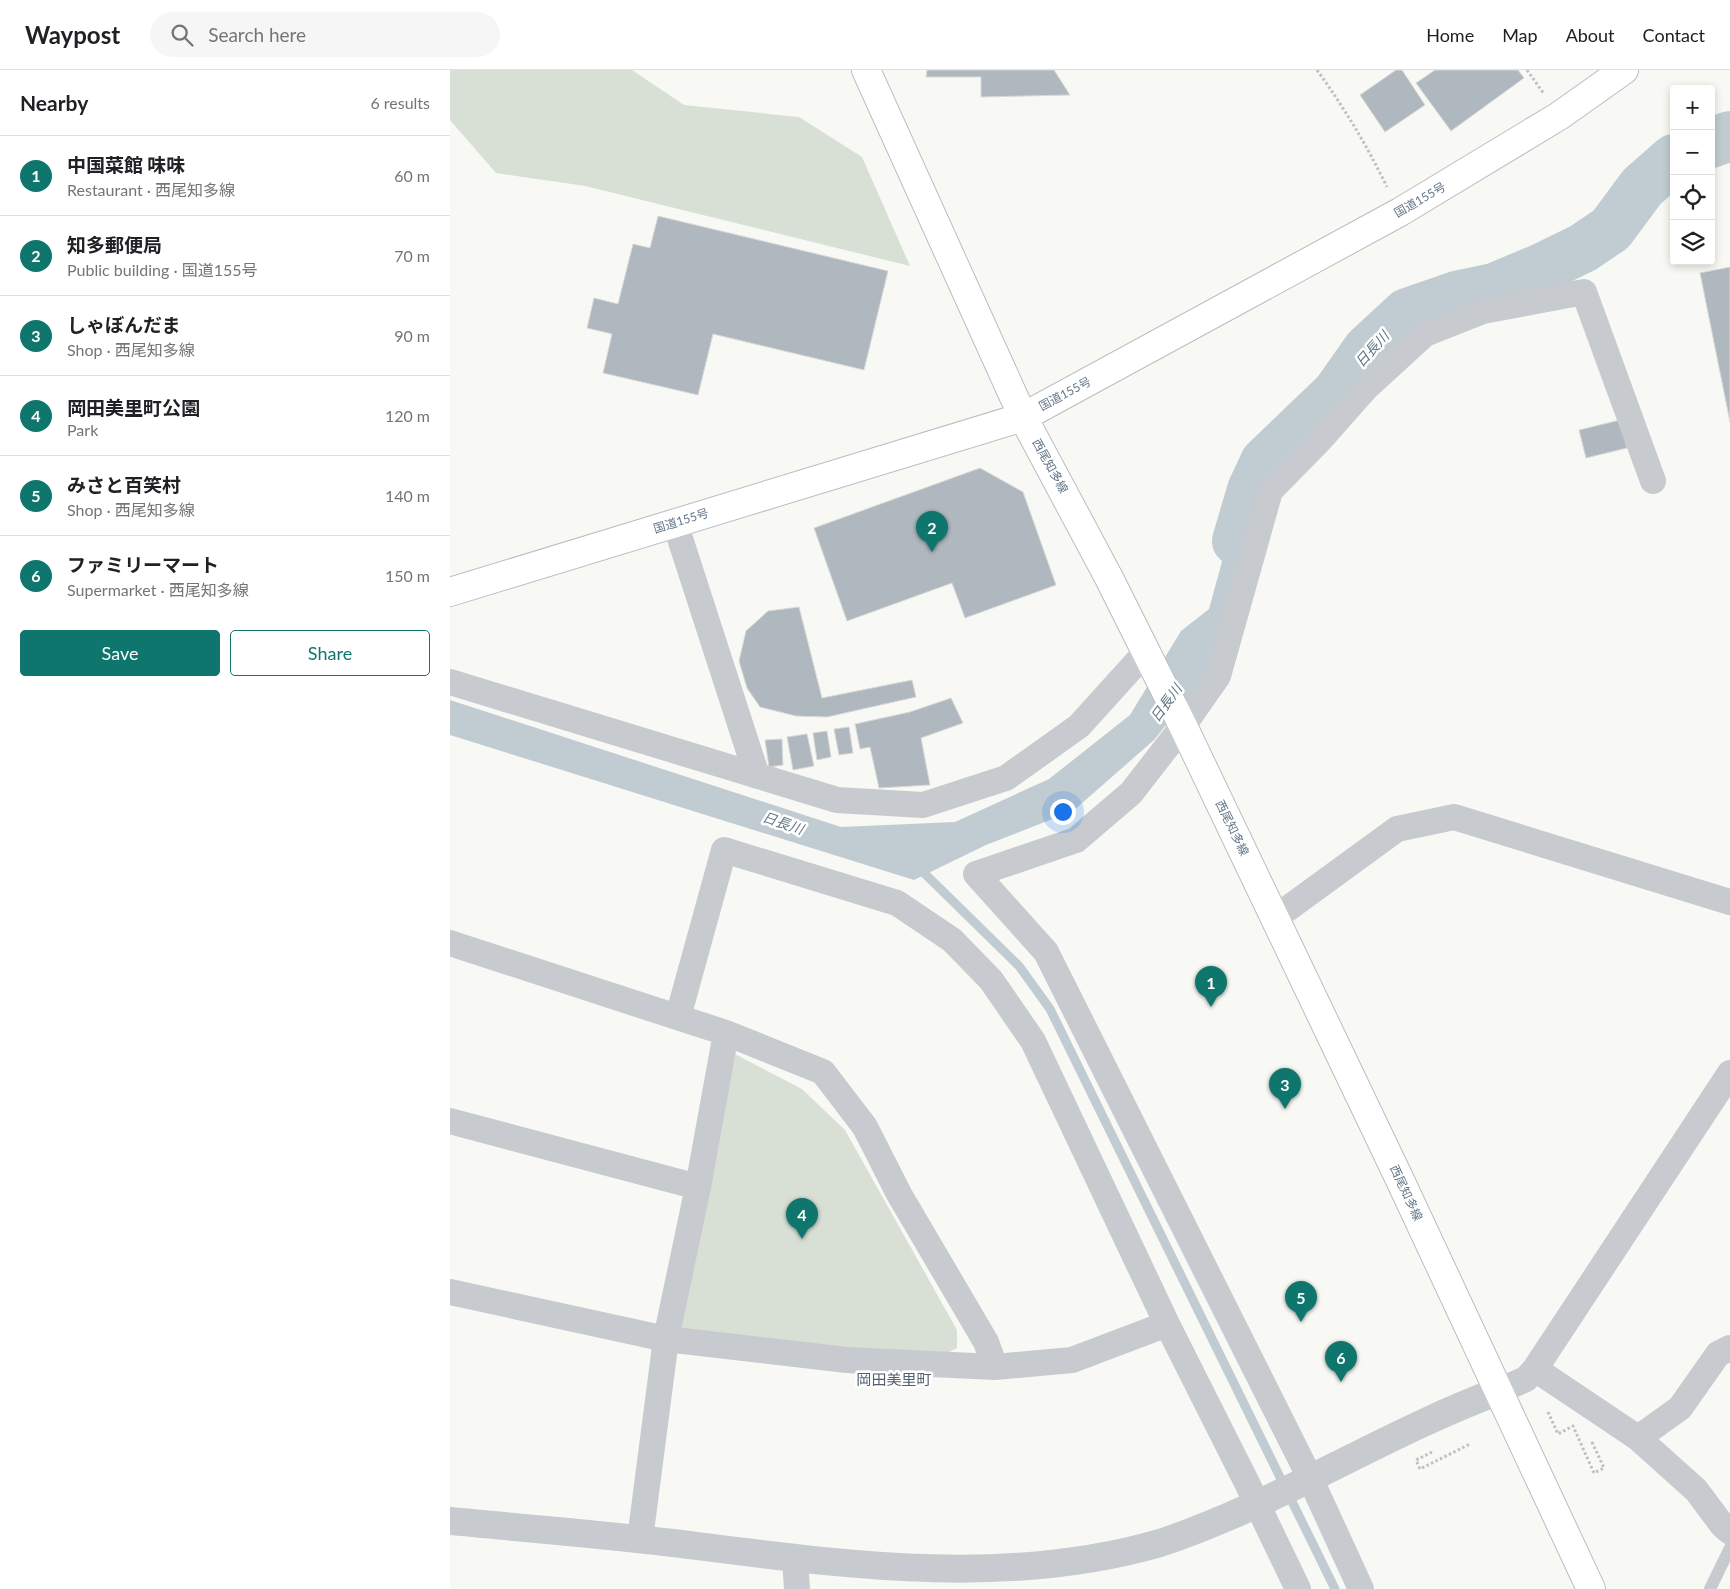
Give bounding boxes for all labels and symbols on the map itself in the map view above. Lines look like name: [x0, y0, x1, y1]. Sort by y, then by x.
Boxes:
street label: 国道155号: [1391, 179, 1448, 220]
water label: 日長川: [1351, 326, 1393, 370]
street label: 国道155号: [1036, 374, 1093, 414]
street label: 西尾知多線: [1029, 436, 1072, 496]
street label: 国道155号: [651, 505, 710, 536]
pin: 2: [916, 511, 948, 552]
water label: 日長川: [1146, 679, 1186, 725]
street label: 西尾知多線: [1213, 798, 1252, 858]
your location: [1050, 799, 1076, 825]
water label: 日長川: [761, 808, 808, 838]
pin: 1: [1195, 966, 1227, 1007]
pin: 3: [1269, 1068, 1301, 1109]
street label: 西尾知多線: [1387, 1162, 1426, 1223]
pin: 4: [786, 1198, 818, 1239]
pin: 5: [1285, 1281, 1317, 1322]
pin: 6: [1325, 1341, 1357, 1382]
district label: 岡田美里町: [856, 1370, 932, 1388]

